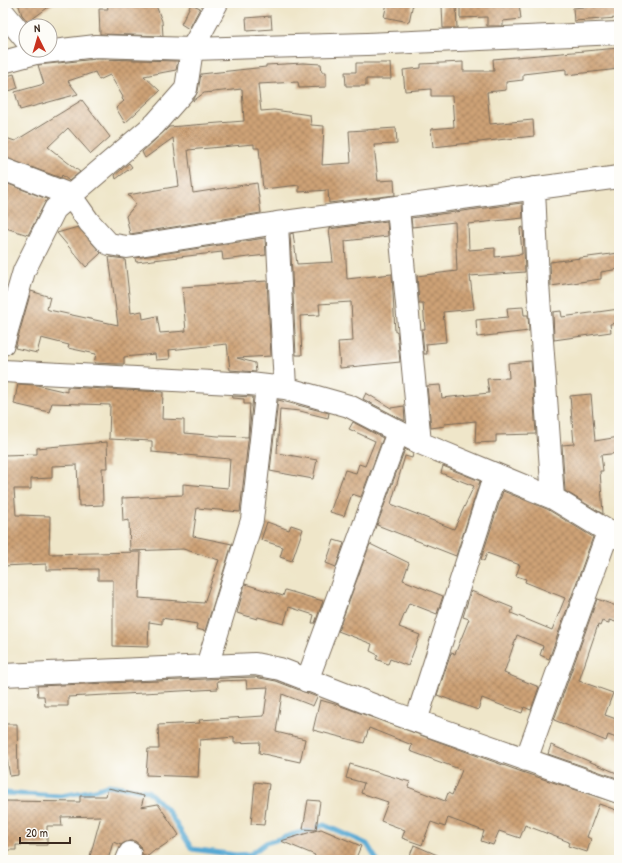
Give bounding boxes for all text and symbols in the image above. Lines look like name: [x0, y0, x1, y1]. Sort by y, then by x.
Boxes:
north arrow: [18, 18, 58, 58]
text: N: [34, 21, 41, 35]
scale bar: [20, 819, 70, 845]
text: 20 m: [26, 824, 48, 841]

